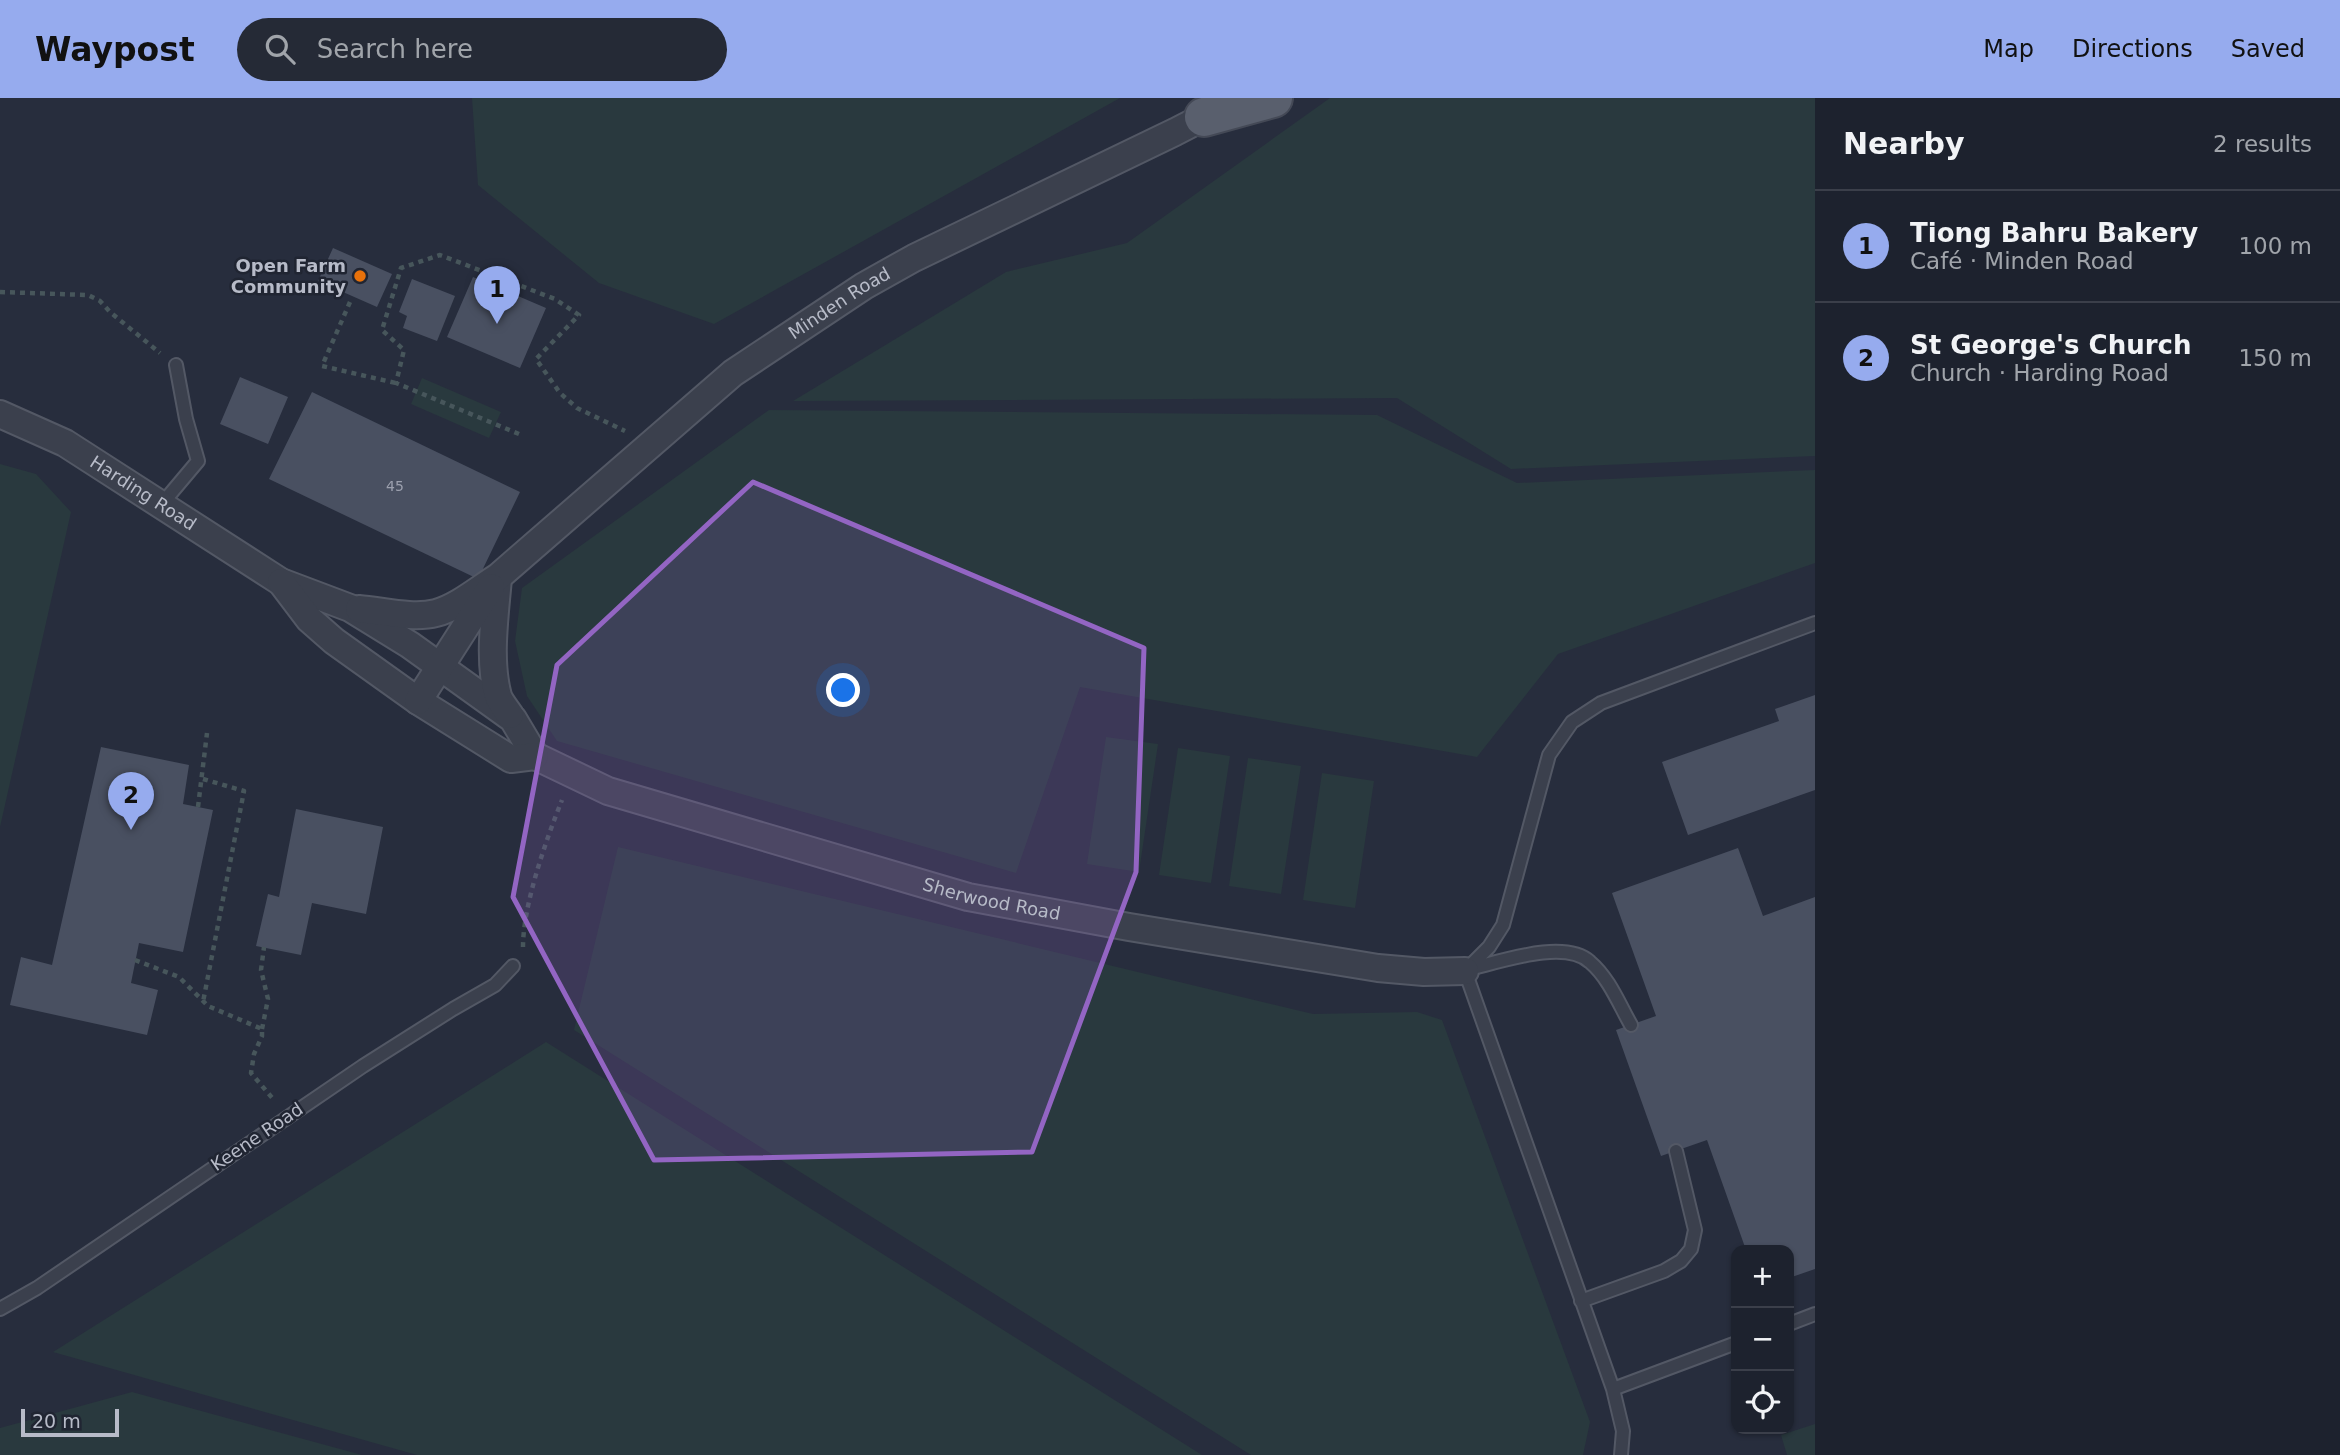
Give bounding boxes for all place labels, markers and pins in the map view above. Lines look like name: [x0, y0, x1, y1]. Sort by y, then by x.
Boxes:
place label: Open Farm Community: [231, 255, 346, 297]
pin: 1: [474, 266, 520, 324]
marker: Open Farm Community: [352, 268, 368, 284]
pin: 2: [108, 772, 154, 830]

